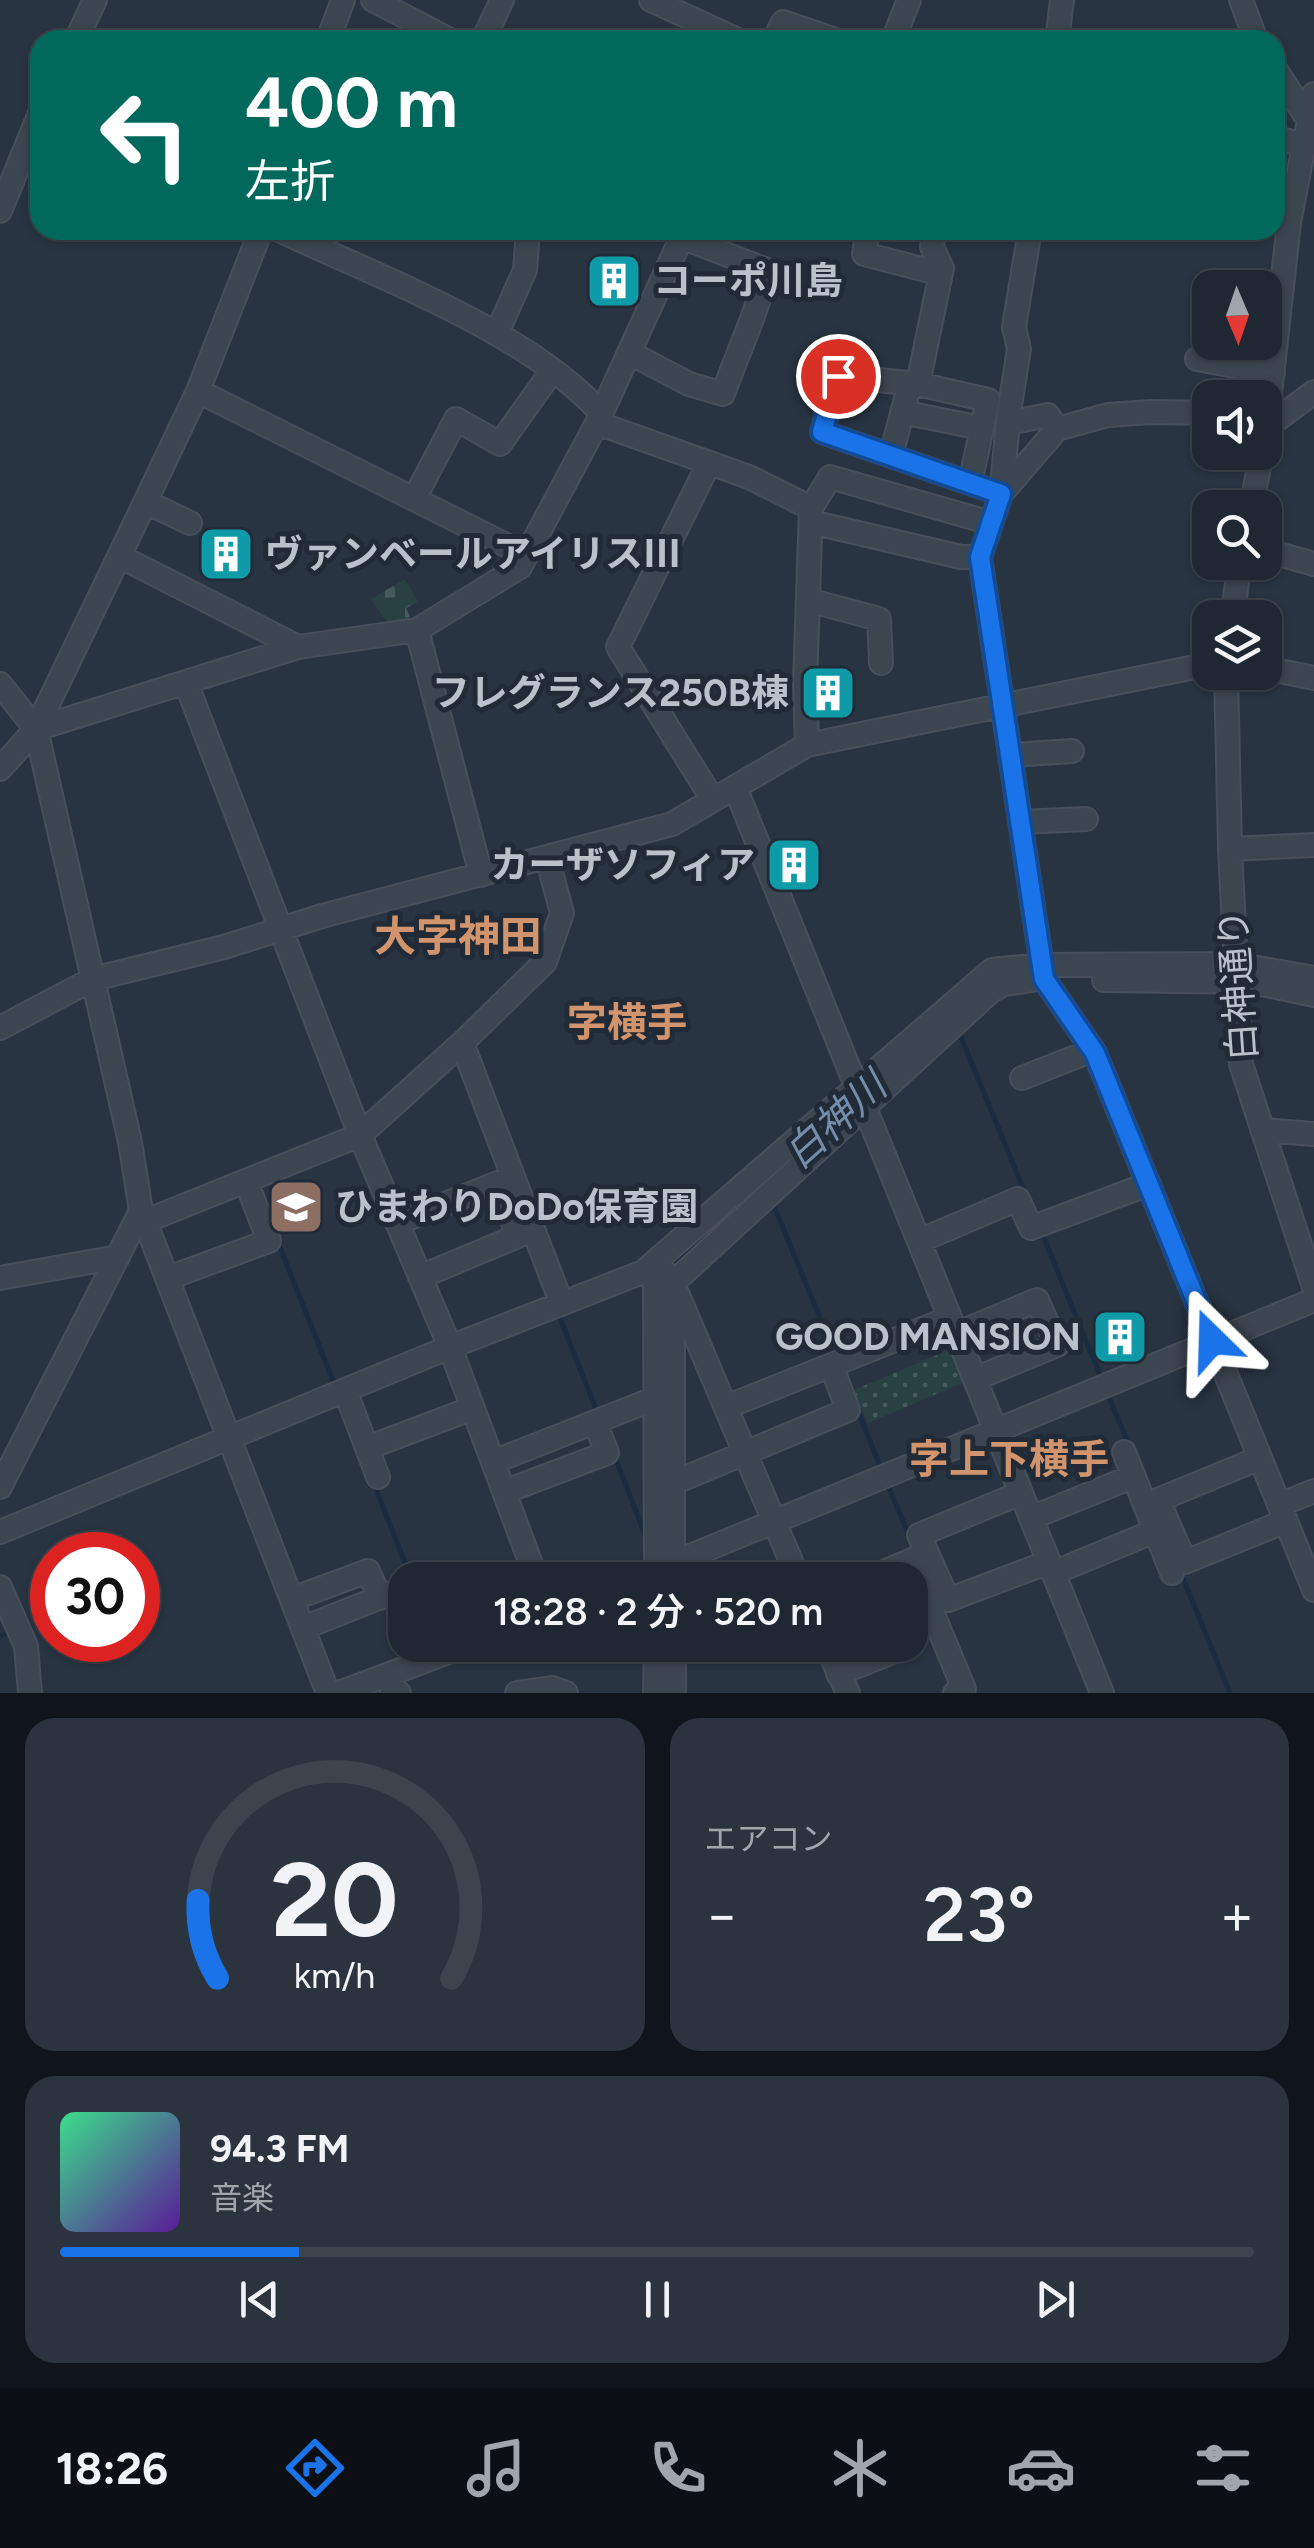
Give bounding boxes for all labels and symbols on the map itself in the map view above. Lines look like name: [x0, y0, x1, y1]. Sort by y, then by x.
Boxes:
building icon: コーポ川島: [584, 251, 644, 311]
place label: コーポ川島: [653, 258, 843, 304]
north arrow: [1192, 270, 1282, 360]
pin: [796, 334, 881, 419]
building icon: ヴァンベールアイリスⅢ: [196, 524, 256, 584]
place label: ヴァンベールアイリスⅢ: [265, 531, 681, 577]
building icon: フレグランス250B棟: [798, 663, 858, 723]
place label: フレグランス250B棟: [432, 670, 789, 716]
building icon: カーザソフィア: [764, 835, 824, 895]
place label: カーザソフィア: [491, 842, 755, 888]
street label: 白神通り: [1210, 908, 1266, 1062]
district label: 大字神田: [374, 911, 542, 962]
district label: 字横手: [567, 998, 687, 1046]
water label: 白神川: [774, 1059, 899, 1178]
school or university icon: ひまわりDoDo保育園: [266, 1177, 326, 1237]
place label: ひまわりDoDo保育園: [335, 1184, 698, 1230]
position arrow: [1160, 1288, 1264, 1392]
building icon: GOOD MANSION: [1090, 1307, 1150, 1367]
place label: GOOD MANSION: [775, 1314, 1081, 1360]
district label: 字上下横手: [909, 1435, 1109, 1483]
speed limit sign: 30: [30, 1532, 160, 1662]

